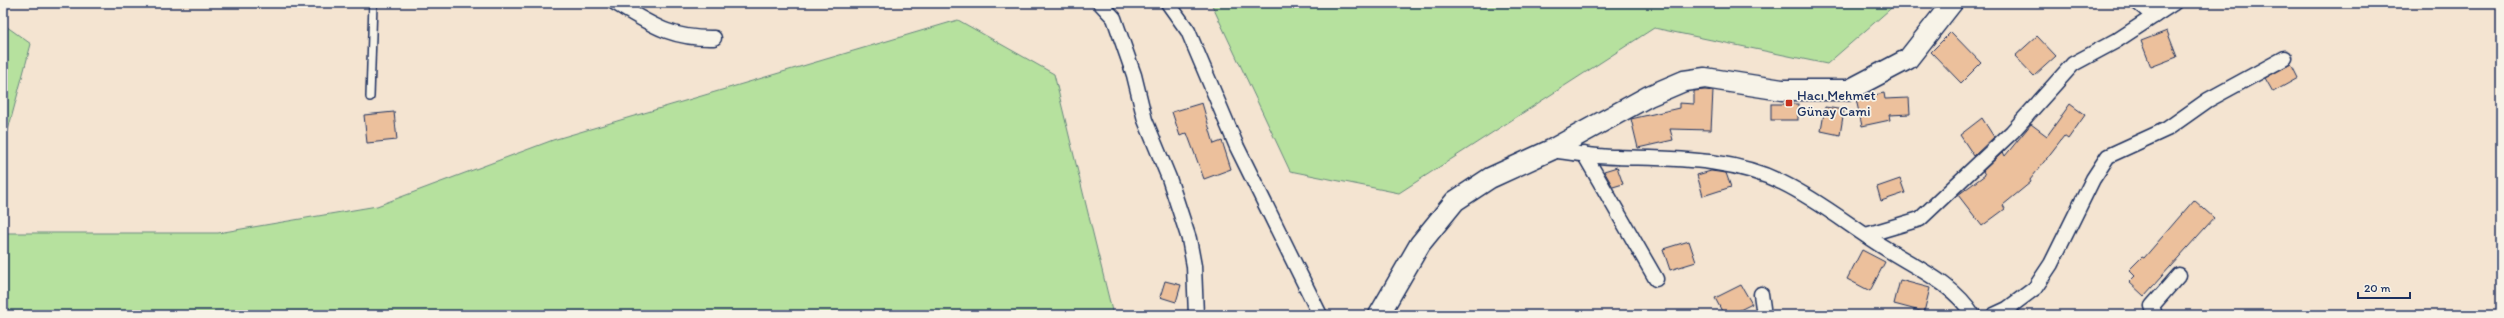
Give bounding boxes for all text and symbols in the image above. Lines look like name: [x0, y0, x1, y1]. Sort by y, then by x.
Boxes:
place label: Hacı Mehmet Günay Cami: [1797, 87, 1876, 120]
marker: Hacı Mehmet Günay Cami: [1784, 98, 1794, 108]
scale bar: [2358, 274, 2410, 300]
text: 20 m: [2364, 281, 2391, 295]

